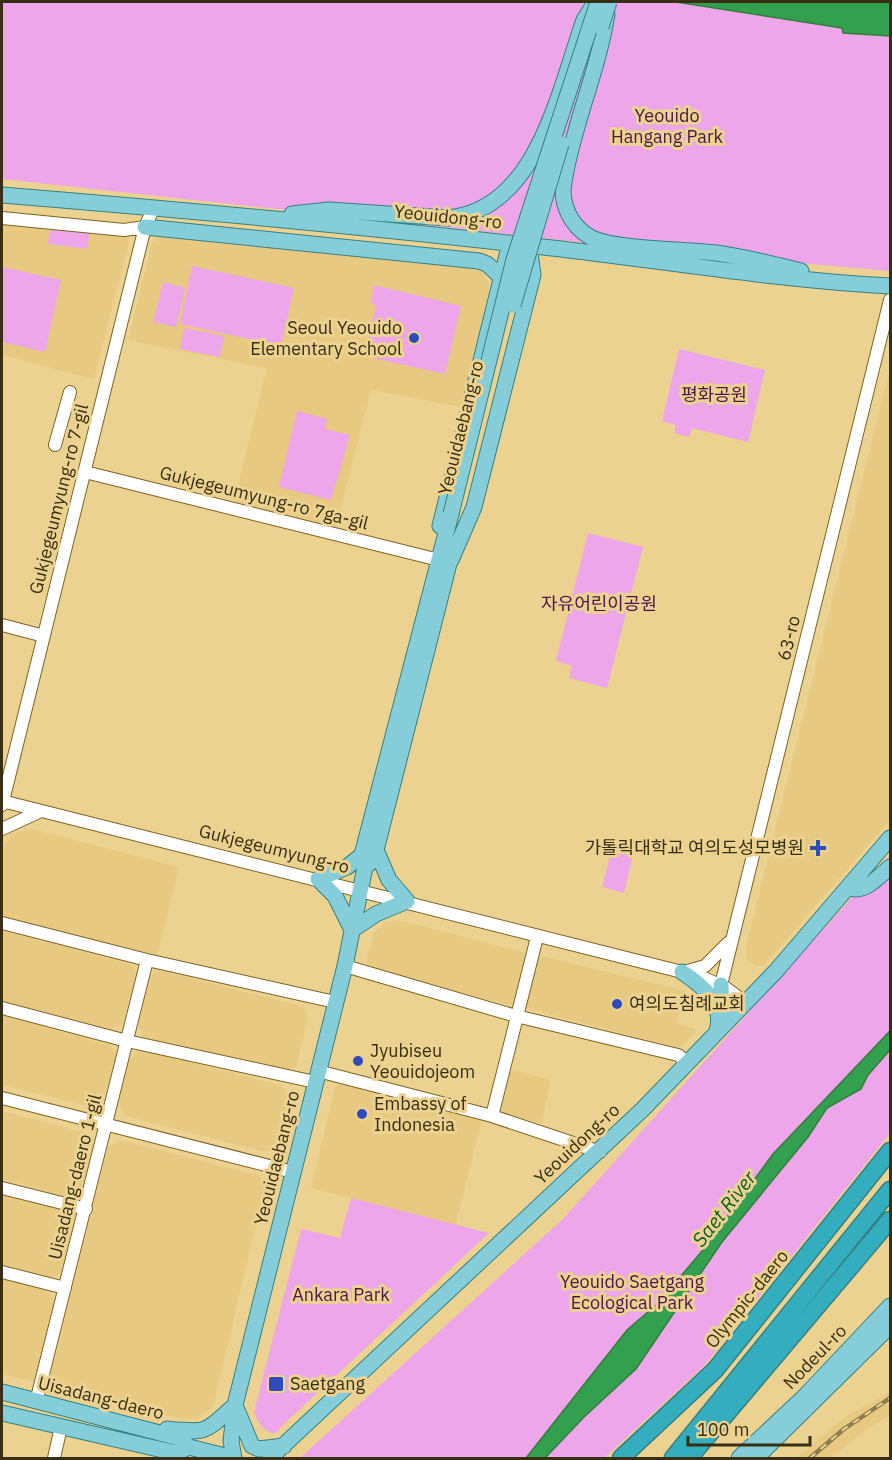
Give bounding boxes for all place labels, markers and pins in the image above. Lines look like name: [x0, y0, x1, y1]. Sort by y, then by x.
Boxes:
place label: Seoul Yeouido Elementary School: [250, 316, 402, 360]
marker: Seoul Yeouido Elementary School: [407, 331, 421, 345]
place label: 가톨릭대학교 여의도성모병원: [584, 836, 804, 859]
marker: 가톨릭대학교 여의도성모병원: [809, 839, 827, 857]
place label: 여의도침례교회: [629, 992, 745, 1015]
marker: 여의도침례교회: [610, 997, 624, 1011]
place label: Jyubiseu Yeouidojeom: [370, 1039, 475, 1083]
marker: Jyubiseu Yeouidojeom: [351, 1054, 365, 1068]
place label: Embassy of Indonesia: [374, 1092, 467, 1136]
marker: Embassy of Indonesia: [355, 1107, 369, 1121]
place label: Saetgang: [290, 1372, 365, 1395]
marker: Saetgang: [267, 1375, 285, 1393]

